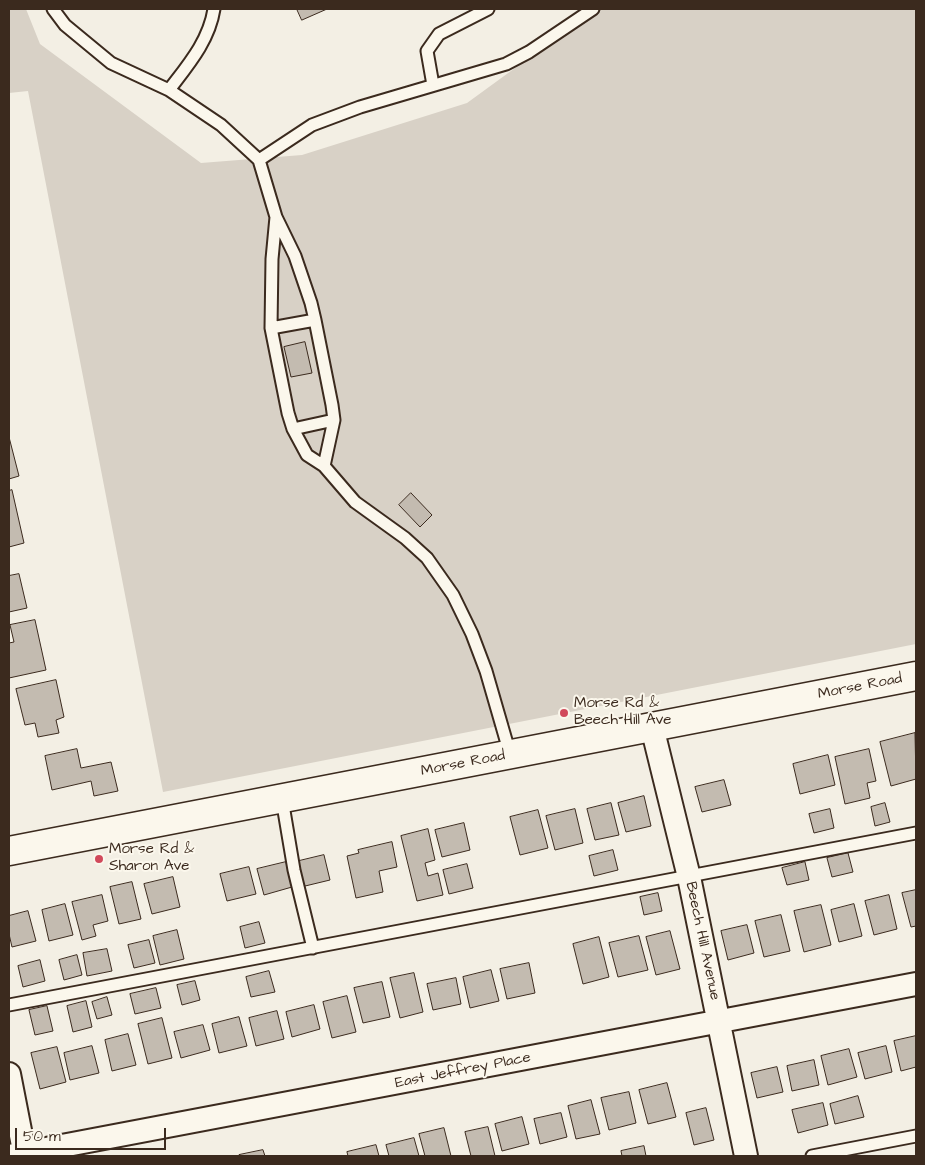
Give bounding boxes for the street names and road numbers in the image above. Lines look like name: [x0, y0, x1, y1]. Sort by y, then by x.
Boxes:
street label: Morse Road: [816, 670, 904, 704]
street label: Morse Road: [419, 747, 507, 781]
street label: Beech Hill Avenue: [681, 880, 723, 1002]
street label: East Jeffrey Place: [394, 1049, 532, 1093]

